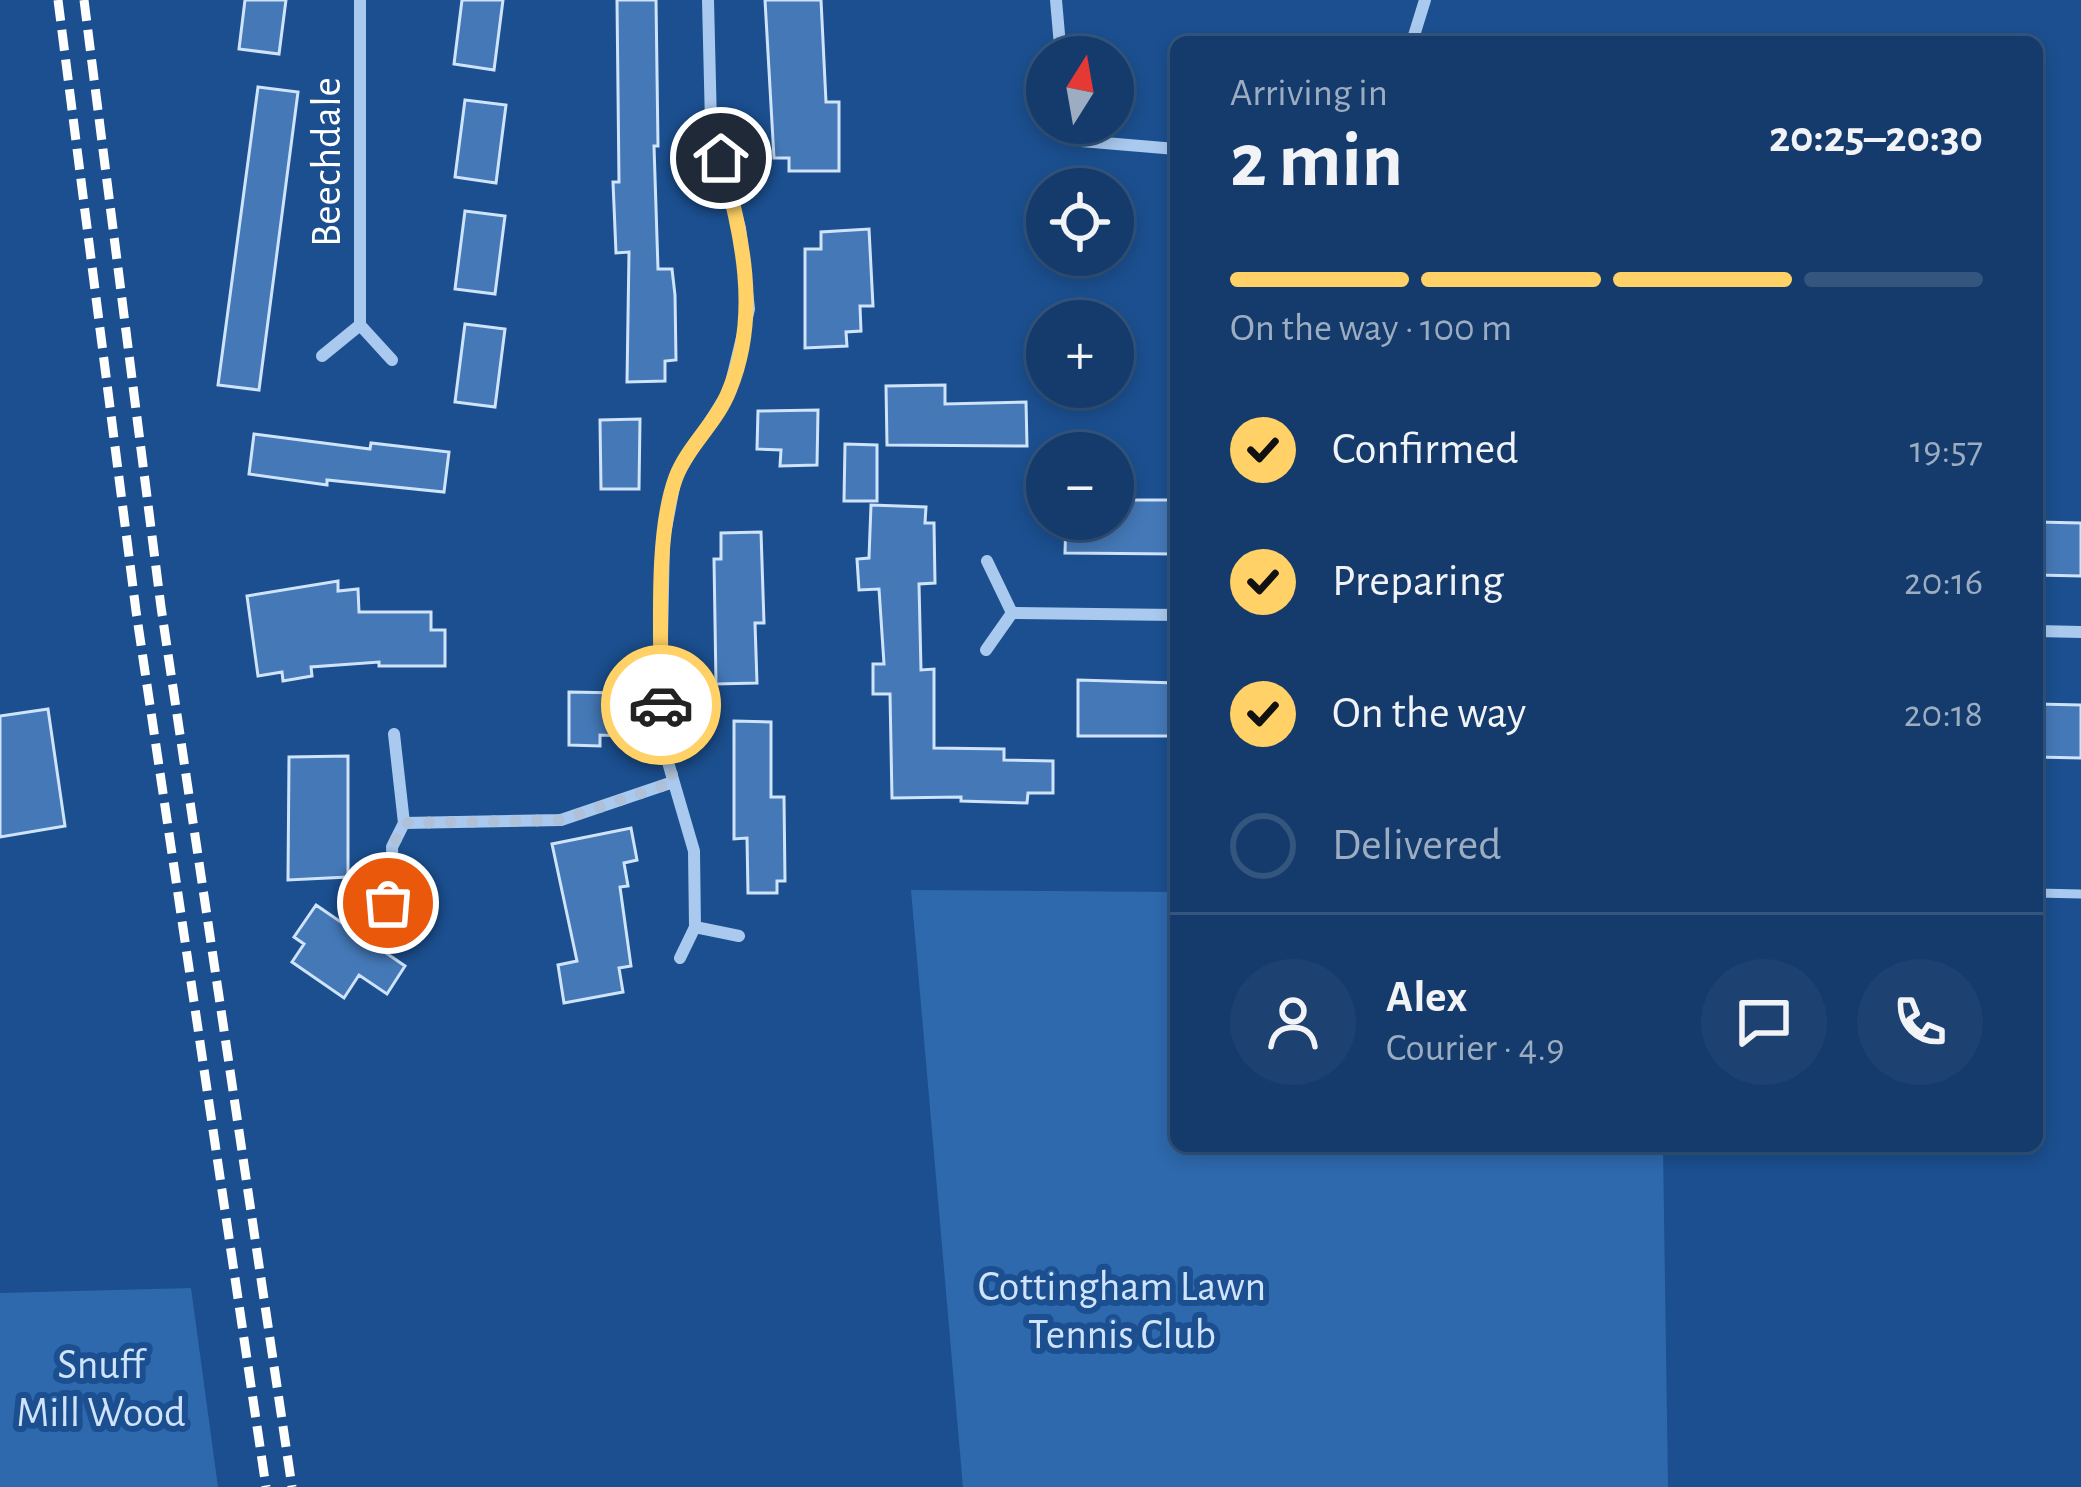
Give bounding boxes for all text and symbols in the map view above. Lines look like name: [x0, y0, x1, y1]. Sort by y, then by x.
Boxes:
north arrow: [1026, 36, 1134, 144]
map controls: [1026, 36, 1134, 540]
text: Arriving in: [1230, 74, 1388, 113]
street label: Beechdale: [306, 77, 348, 247]
pin: [670, 107, 772, 209]
text: 20:25–20:30: [1769, 115, 1983, 160]
text: 2 min: [1230, 123, 1403, 201]
icon: home: [688, 125, 754, 191]
button: locate: [1026, 168, 1134, 276]
button: +: [1026, 300, 1134, 408]
text: On the way · 100 m: [1230, 309, 1512, 348]
icon: check: [1230, 417, 1296, 483]
text: Confirmed: [1332, 427, 1518, 472]
text: 19:57: [1910, 431, 1983, 470]
button: −: [1026, 432, 1134, 540]
icon: check: [1230, 549, 1296, 615]
text: Preparing: [1332, 559, 1504, 604]
text: 20:16: [1904, 563, 1983, 602]
courier: [601, 645, 721, 765]
icon: car: [628, 672, 694, 738]
icon: check: [1230, 681, 1296, 747]
text: On the way: [1332, 691, 1526, 736]
text: 20:18: [1904, 695, 1983, 734]
text: Delivered: [1332, 823, 1501, 868]
pin: [337, 852, 439, 954]
icon: bag: [355, 870, 421, 936]
button: person: [1230, 959, 1356, 1085]
button: chat: [1701, 959, 1827, 1085]
button: phone: [1857, 959, 1983, 1085]
text: Alex: [1386, 975, 1467, 1020]
text: Courier · 4.9: [1386, 1029, 1565, 1068]
park label: Cottingham Lawn Tennis Club: [978, 1266, 1266, 1356]
park label: Snuff Mill Wood: [16, 1344, 186, 1434]

